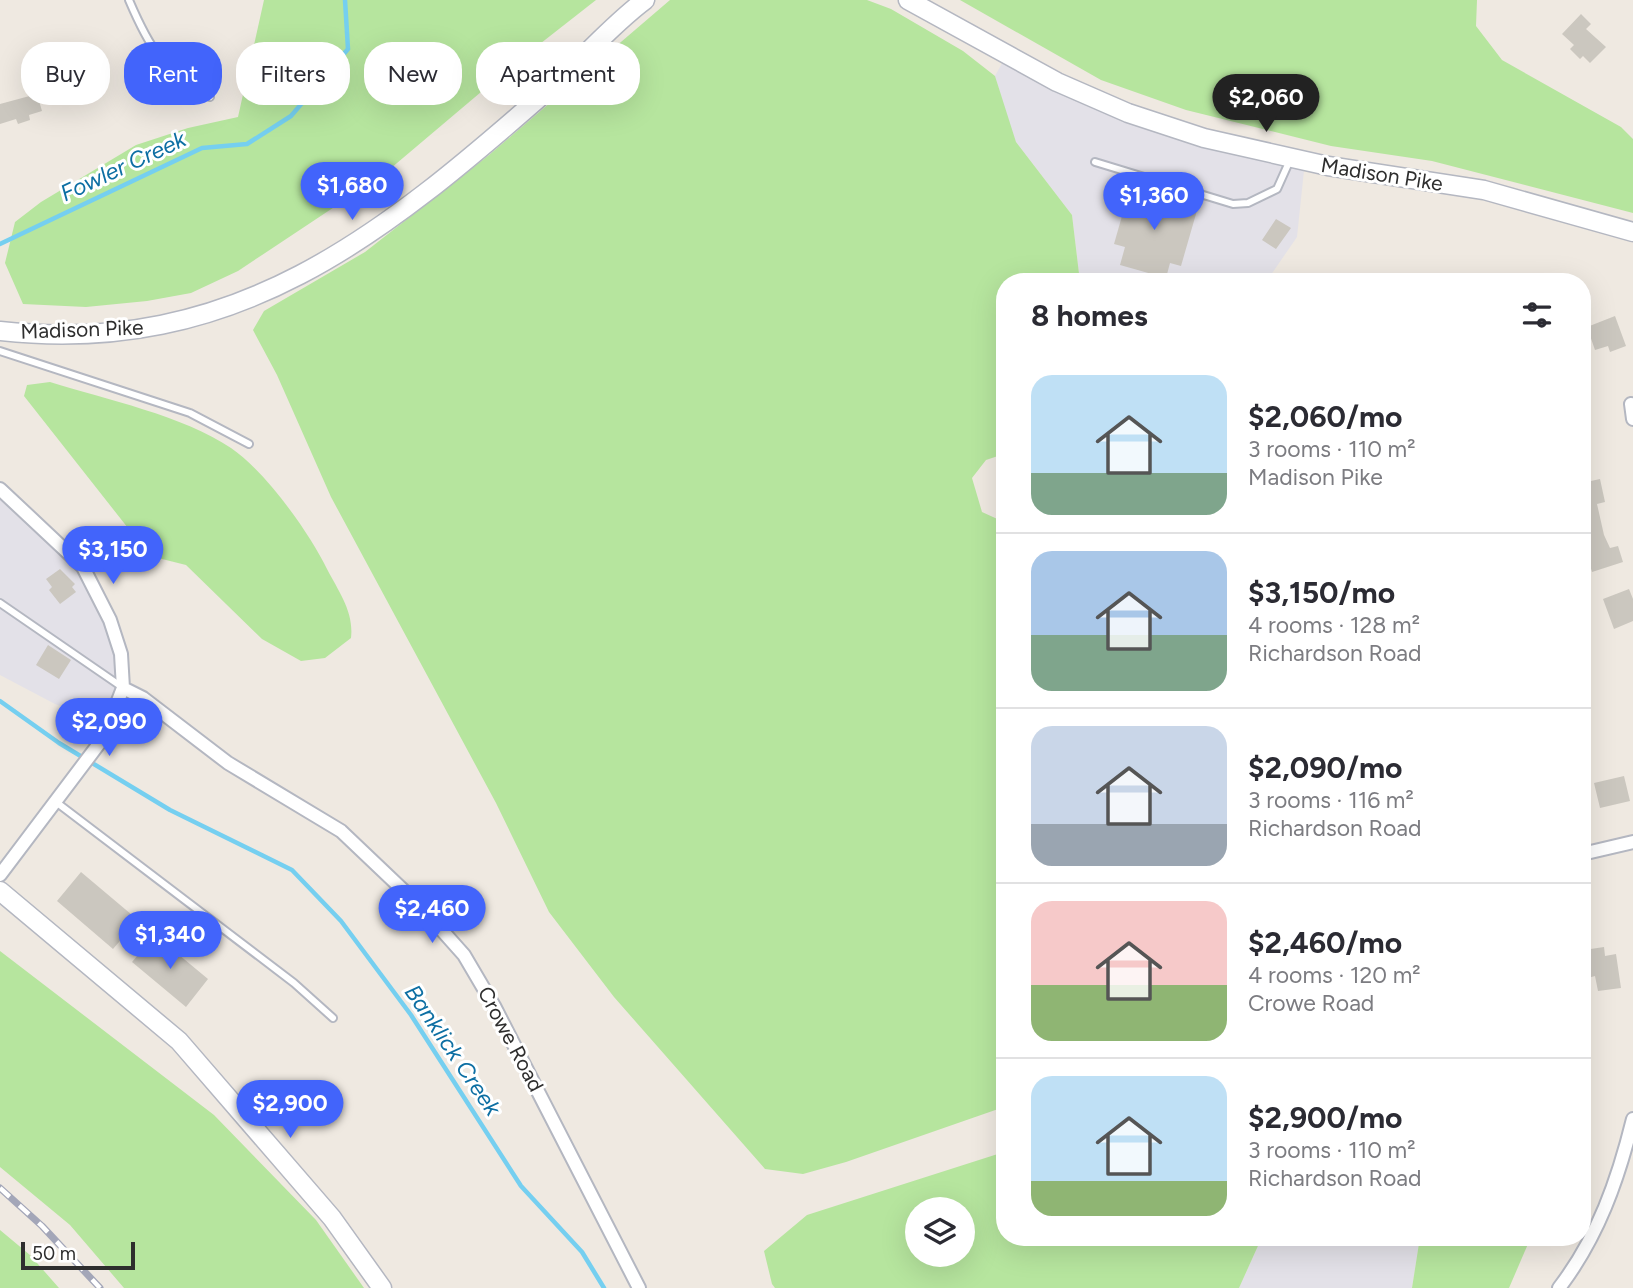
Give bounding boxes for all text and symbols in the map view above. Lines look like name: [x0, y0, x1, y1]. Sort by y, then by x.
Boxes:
chip: Buy: [21, 42, 110, 105]
chip: Rent: [124, 42, 222, 105]
chip: Filters: [236, 42, 350, 105]
chip: New: [364, 42, 462, 105]
chip: Apartment: [476, 42, 640, 105]
pin: $2,060: [1209, 74, 1323, 134]
text: $2,060: [1228, 83, 1304, 111]
water label: Fowler Creek: [56, 124, 191, 207]
street label: Madison Pike: [1319, 152, 1445, 196]
pin: $1,680: [295, 162, 409, 222]
text: $1,680: [317, 171, 387, 199]
pin: $1,360: [1097, 173, 1211, 232]
text: $1,360: [1119, 181, 1189, 209]
icon: filters: [1518, 296, 1556, 334]
text: 8 homes: [1031, 297, 1148, 334]
street label: Madison Pike: [20, 314, 144, 344]
text: $2,060/mo: [1248, 398, 1403, 435]
icon: home: [1087, 403, 1171, 487]
text: 3 rooms · 110 m²: [1248, 435, 1415, 463]
text: Madison Pike: [1248, 463, 1383, 491]
pin: $3,150: [56, 526, 170, 586]
text: $3,150: [78, 535, 148, 563]
text: $3,150/mo: [1248, 574, 1395, 611]
icon: home: [1087, 579, 1171, 663]
text: 4 rooms · 128 m²: [1248, 611, 1420, 639]
text: Richardson Road: [1248, 639, 1422, 667]
pin: $2,090: [52, 698, 166, 758]
text: $2,090: [71, 707, 147, 735]
text: $2,090/mo: [1248, 749, 1403, 786]
icon: home: [1087, 754, 1171, 838]
text: 3 rooms · 116 m²: [1248, 786, 1414, 814]
text: Richardson Road: [1248, 814, 1422, 842]
pin: $2,460: [375, 886, 489, 945]
text: $2,460: [395, 894, 469, 922]
pin: $1,340: [113, 912, 227, 971]
text: $1,340: [135, 920, 205, 948]
text: $2,460/mo: [1248, 924, 1402, 961]
icon: home: [1087, 929, 1171, 1013]
text: 4 rooms · 120 m²: [1248, 961, 1421, 989]
water label: Banklick Creek: [399, 979, 508, 1122]
street label: Crowe Road: [473, 982, 549, 1096]
text: Crowe Road: [1248, 989, 1374, 1017]
pin: $2,900: [233, 1080, 347, 1140]
text: $2,900: [252, 1089, 328, 1117]
text: $2,900/mo: [1248, 1099, 1403, 1136]
icon: home: [1087, 1104, 1171, 1188]
text: 3 rooms · 110 m²: [1248, 1136, 1415, 1164]
text: Richardson Road: [1248, 1164, 1422, 1192]
map controls: [905, 1197, 975, 1267]
button: layers: [905, 1197, 975, 1267]
scale bar: [21, 1239, 135, 1271]
text: 50 m: [32, 1242, 76, 1265]

